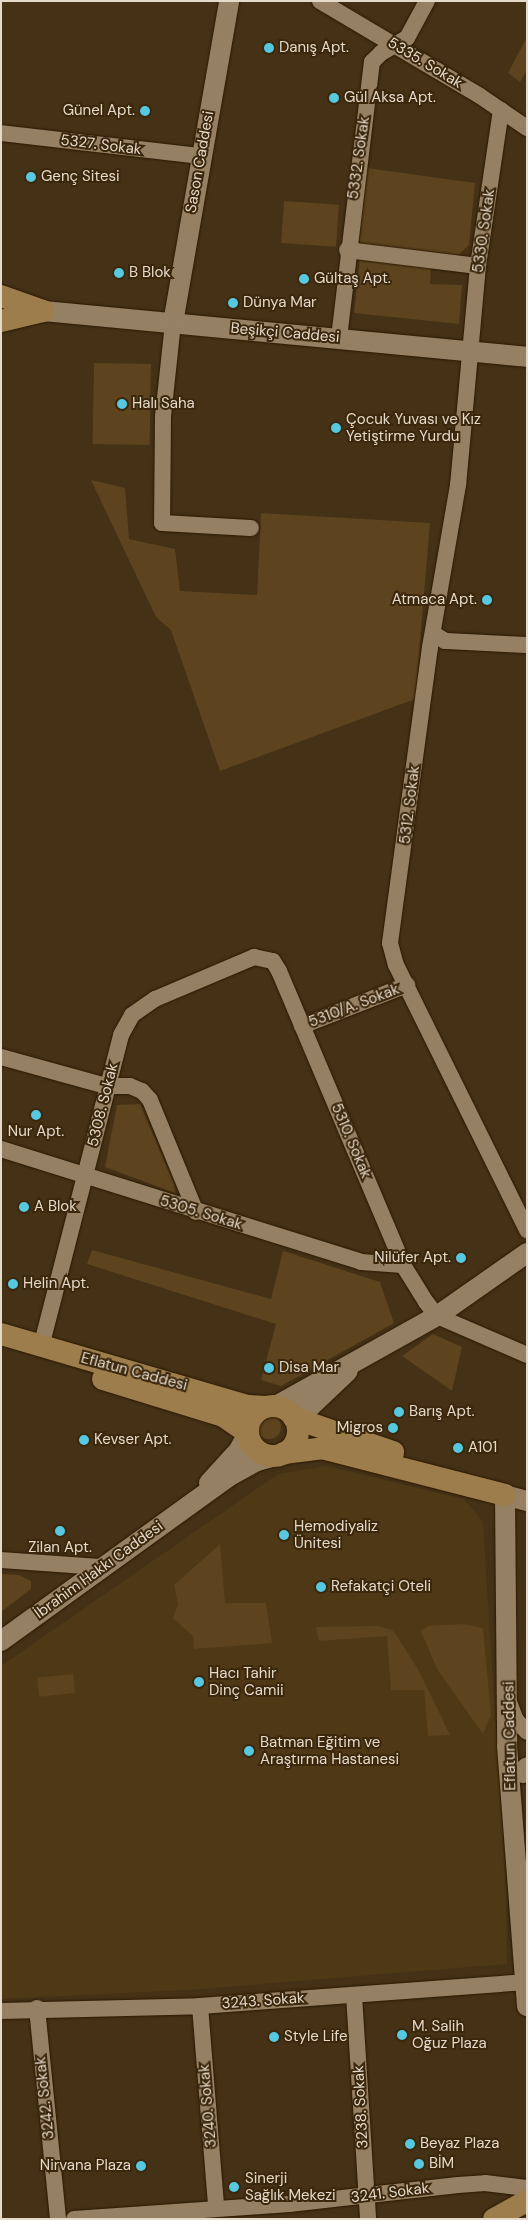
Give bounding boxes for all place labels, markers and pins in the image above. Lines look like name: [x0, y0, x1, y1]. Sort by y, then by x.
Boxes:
place label: Danış Apt.: [279, 39, 349, 57]
marker: Danış Apt.: [263, 42, 275, 54]
place label: Gül Aksa Apt.: [344, 89, 436, 107]
marker: Gül Aksa Apt.: [328, 92, 340, 104]
place label: Günel Apt.: [63, 102, 135, 120]
marker: Günel Apt.: [139, 105, 151, 117]
place label: Genç Sitesi: [41, 168, 120, 186]
marker: Genç Sitesi: [25, 171, 37, 183]
place label: B Blok: [129, 264, 171, 282]
marker: B Blok: [113, 267, 125, 279]
place label: Gültaş Apt.: [314, 270, 391, 288]
marker: Gültaş Apt.: [298, 273, 310, 285]
place label: Dünya Mar: [243, 294, 317, 312]
marker: Dünya Mar: [227, 297, 239, 309]
place label: Halı Saha: [132, 395, 195, 413]
marker: Halı Saha: [116, 398, 128, 410]
place label: Çocuk Yuvası ve Kız Yetiştirme Yurdu: [346, 410, 481, 445]
marker: Çocuk Yuvası ve Kız Yetiştirme Yurdu: [330, 422, 342, 434]
place label: Atmaca Apt.: [392, 591, 477, 609]
marker: Atmaca Apt.: [481, 594, 493, 606]
marker: Nur Apt.: [30, 1109, 42, 1121]
place label: Nur Apt.: [8, 1123, 64, 1141]
place label: A Blok: [34, 1198, 77, 1216]
marker: A Blok: [18, 1201, 30, 1213]
place label: Nilüfer Apt.: [374, 1249, 451, 1267]
marker: Nilüfer Apt.: [455, 1252, 467, 1264]
place label: Helin Apt.: [23, 1275, 89, 1293]
marker: Helin Apt.: [7, 1278, 19, 1290]
place label: Disa Mar: [279, 1359, 339, 1377]
marker: Disa Mar: [263, 1362, 275, 1374]
place label: Barış Apt.: [409, 1403, 475, 1421]
marker: Barış Apt.: [393, 1406, 405, 1418]
place label: Migros: [337, 1419, 383, 1437]
marker: Migros: [387, 1422, 399, 1434]
place label: Kevser Apt.: [94, 1431, 171, 1449]
marker: Kevser Apt.: [78, 1434, 90, 1446]
place label: A101: [468, 1439, 497, 1457]
marker: A101: [452, 1442, 464, 1454]
place label: Hemodiyaliz Ünitesi: [294, 1517, 378, 1552]
marker: Zilan Apt.: [54, 1525, 66, 1537]
marker: Hemodiyaliz Ünitesi: [278, 1529, 290, 1541]
place label: Zilan Apt.: [28, 1539, 92, 1557]
place label: Refakatçi Oteli: [331, 1578, 431, 1596]
marker: Refakatçi Oteli: [315, 1581, 327, 1593]
place label: Hacı Tahir Dinç Camii: [209, 1664, 284, 1699]
marker: Hacı Tahir Dinç Camii: [193, 1676, 205, 1688]
place label: Batman Eğitim ve Araştırma Hastanesi: [260, 1733, 399, 1768]
marker: Batman Eğitim ve Araştırma Hastanesi: [242, 1744, 256, 1758]
place label: M. Salih Oğuz Plaza: [412, 2017, 487, 2052]
place label: Style Life: [284, 2028, 348, 2046]
marker: M. Salih Oğuz Plaza: [396, 2029, 408, 2041]
marker: Style Life: [268, 2031, 280, 2043]
place label: Beyaz Plaza: [420, 2135, 499, 2153]
marker: Beyaz Plaza: [404, 2138, 416, 2150]
place label: BİM: [429, 2155, 454, 2173]
place label: Nirvana Plaza: [40, 2157, 131, 2175]
marker: BİM: [413, 2158, 425, 2170]
marker: Nirvana Plaza: [135, 2160, 147, 2172]
place label: Sinerji Sağlık Mekezi: [245, 2169, 336, 2204]
marker: Sinerji Sağlık Mekezi: [227, 2180, 241, 2194]

